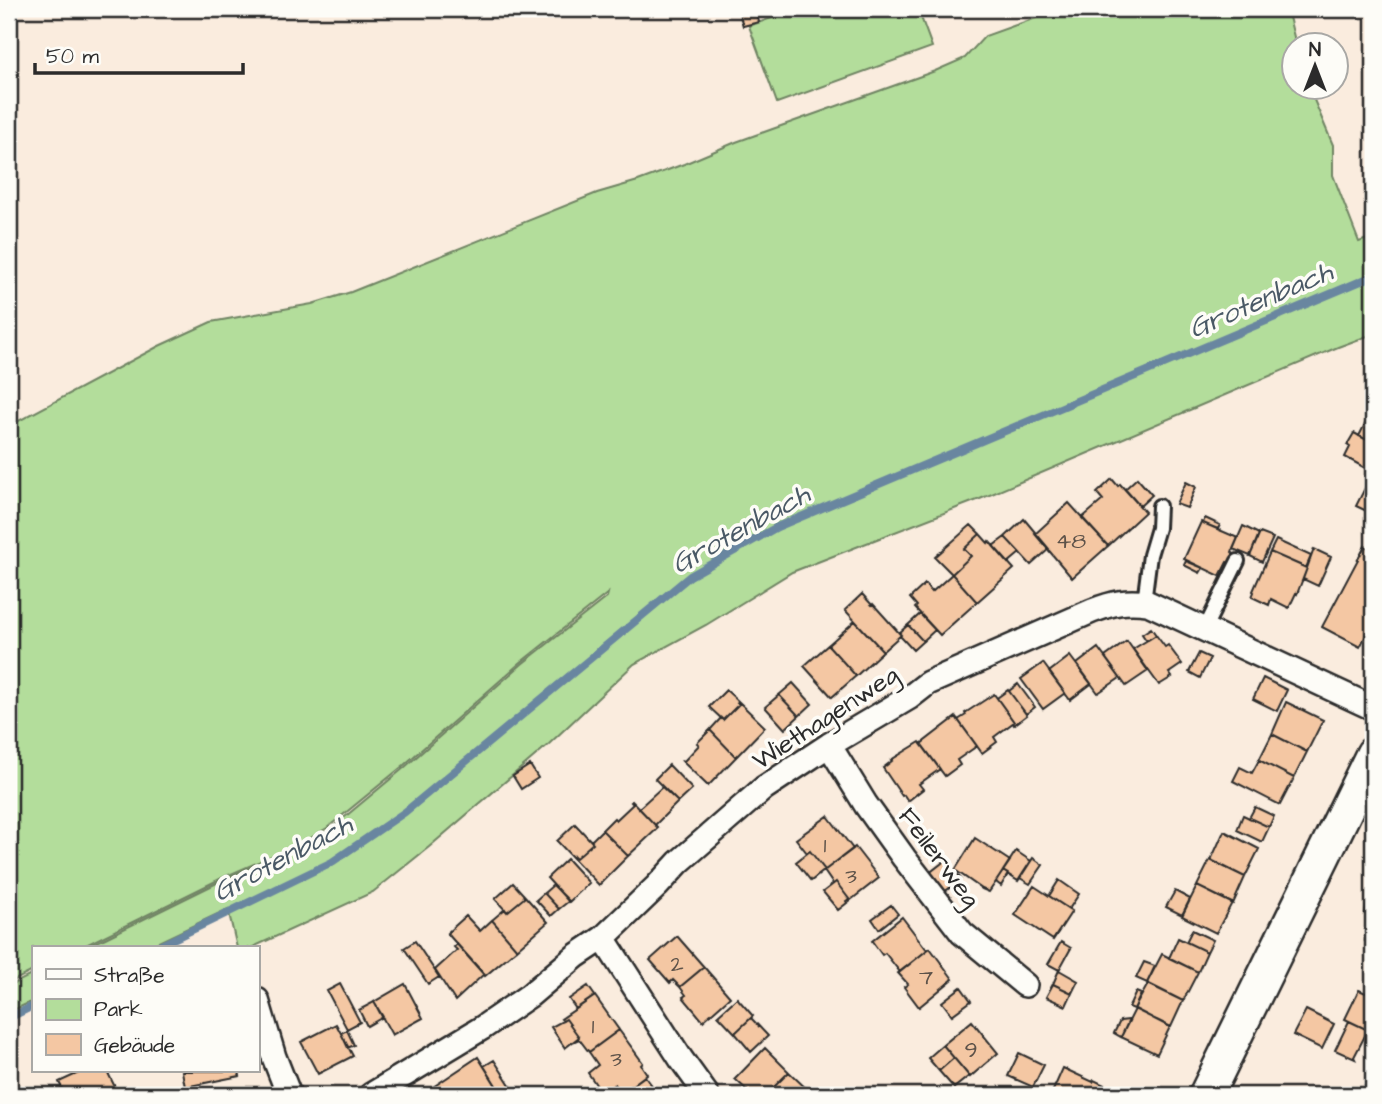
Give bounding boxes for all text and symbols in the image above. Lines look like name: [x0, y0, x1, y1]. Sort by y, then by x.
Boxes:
scale bar: [35, 32, 243, 76]
north arrow: [1280, 32, 1350, 102]
text: N: [1309, 37, 1321, 64]
text: 50 m: [46, 42, 100, 71]
water label: Grotenbach: [1183, 252, 1339, 348]
water label: Grotenbach: [665, 475, 818, 583]
house number: 48: [1056, 525, 1086, 557]
street label: Wiethagenweg: [745, 657, 907, 780]
street label: Feilerweg: [888, 800, 989, 916]
water label: Grotenbach: [206, 805, 360, 911]
house number: 1: [824, 829, 827, 861]
house number: 3: [845, 860, 857, 892]
legend: [32, 946, 259, 1072]
house number: 2: [670, 948, 684, 980]
text: Straße: [94, 961, 165, 990]
house number: 7: [919, 961, 933, 993]
text: Park: [94, 995, 143, 1024]
house number: 1: [592, 1010, 595, 1042]
text: Gebäude: [94, 1031, 175, 1060]
house number: 9: [964, 1034, 978, 1066]
house number: 3: [610, 1043, 622, 1075]

